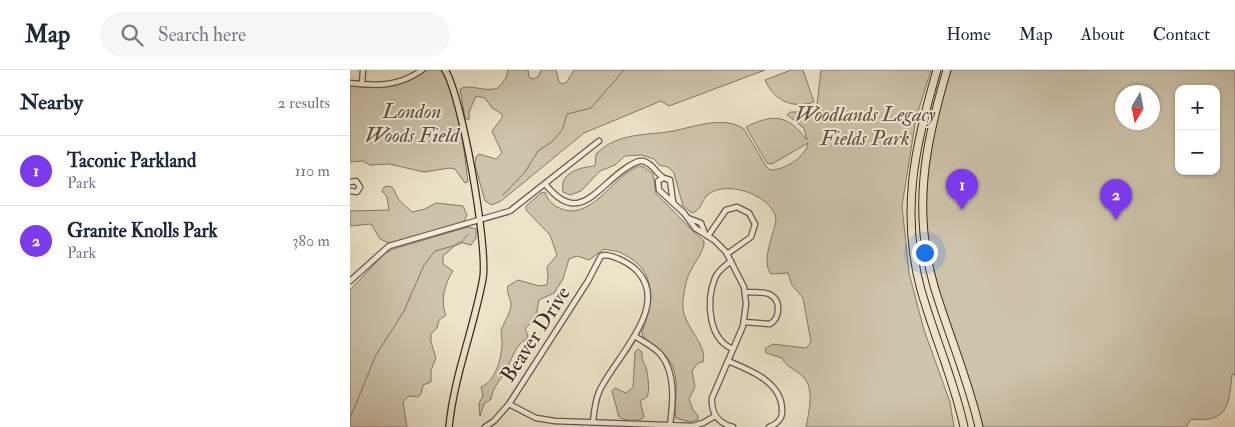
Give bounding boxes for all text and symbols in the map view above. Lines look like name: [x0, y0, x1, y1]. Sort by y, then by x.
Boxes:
search box: [100, 12, 450, 57]
text: Map: [25, 19, 70, 50]
icon: search: [118, 21, 146, 49]
text: Search here: [158, 23, 246, 47]
text: Home: [946, 23, 991, 46]
text: Map: [1019, 23, 1053, 46]
text: About: [1081, 23, 1125, 46]
text: Contact: [1153, 23, 1210, 46]
north arrow: [1115, 85, 1160, 130]
map controls: [1175, 85, 1220, 175]
button: +: [1175, 85, 1220, 130]
text: Nearby: [20, 89, 83, 116]
text: 2 results: [277, 93, 330, 113]
park label: London Woods Field: [365, 98, 460, 149]
park label: Woodlands Legacy Fields Park: [795, 101, 936, 152]
button: −: [1175, 130, 1220, 175]
text: Taconic Parkland: [67, 149, 196, 173]
text: 1: [33, 161, 39, 181]
text: 110 m: [295, 161, 330, 181]
pin: 1: [946, 169, 978, 210]
text: Park: [67, 173, 96, 193]
pin: 2: [1100, 179, 1132, 220]
text: Granite Knolls Park: [67, 219, 218, 243]
text: 2: [32, 231, 40, 251]
text: 380 m: [292, 231, 330, 251]
your location: [912, 240, 938, 266]
text: Park: [67, 243, 96, 263]
street label: Beaver Drive: [494, 281, 576, 387]

